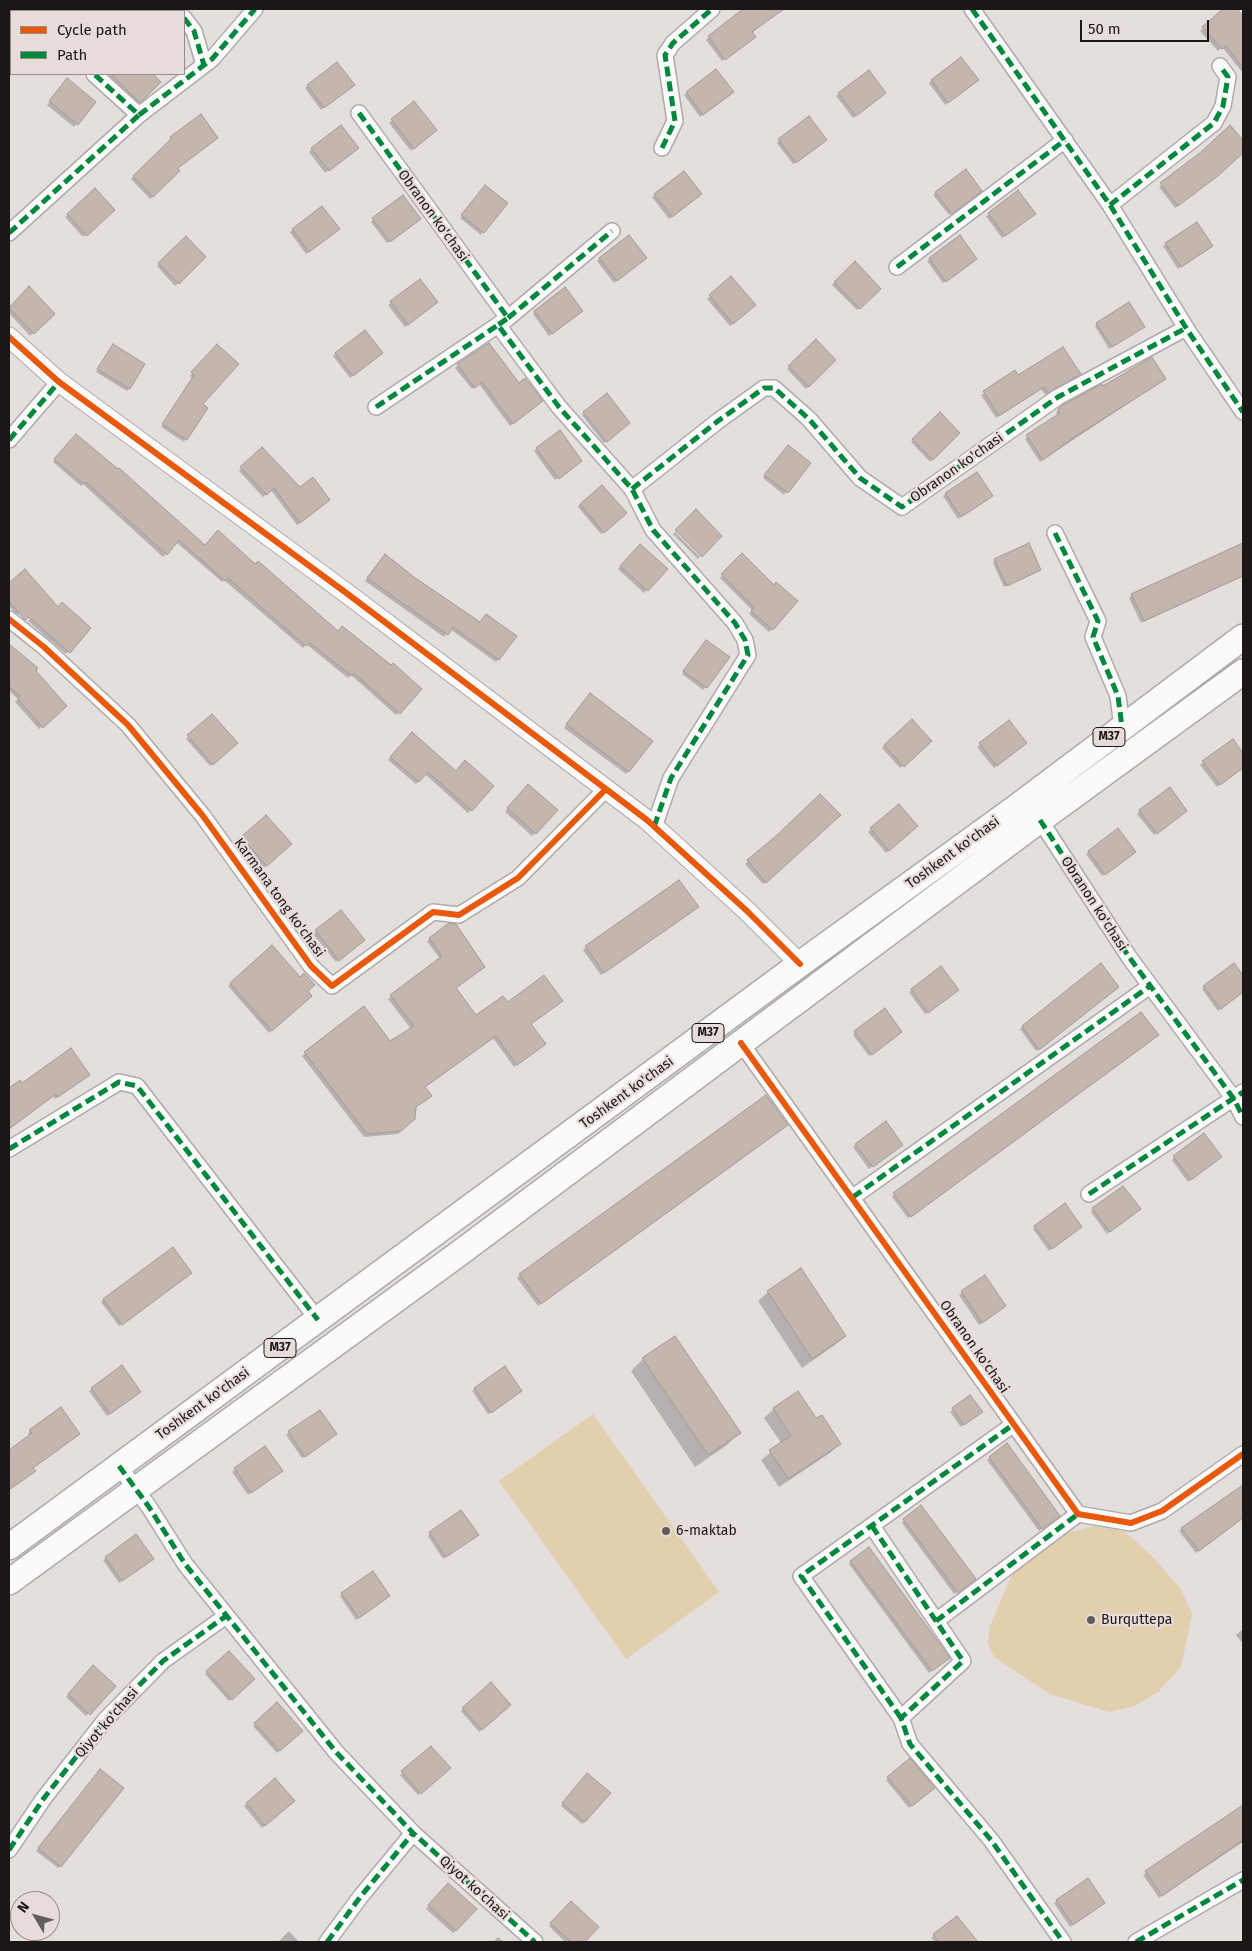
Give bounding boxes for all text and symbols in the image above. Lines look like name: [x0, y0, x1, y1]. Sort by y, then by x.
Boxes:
legend: [10, 10, 185, 75]
scale bar: [1082, 10, 1211, 42]
text: 50 m: [1088, 20, 1121, 38]
text: Cycle path: [57, 21, 127, 39]
text: Path: [57, 46, 87, 64]
street label: Obranon ko'chasi: [394, 167, 472, 265]
street label: Obranon ko'chasi: [907, 430, 1007, 506]
road number: M37: [1093, 728, 1125, 746]
street label: Toshkent ko'chasi: [903, 813, 1003, 893]
street label: Karmana tong ko'chasi: [230, 835, 328, 961]
street label: Obranon ko'chasi: [1057, 853, 1131, 955]
road number: M37: [692, 1024, 724, 1042]
street label: Toshkent ko'chasi: [577, 1053, 677, 1133]
street label: Obranon ko'chasi: [936, 1297, 1012, 1397]
road number: M37: [264, 1339, 296, 1358]
street label: Toshkent ko'chasi: [153, 1364, 253, 1444]
place label: 6-maktab: [676, 1523, 737, 1539]
marker: 6-maktab: [660, 1525, 672, 1537]
place label: Burquttepa: [1101, 1612, 1172, 1628]
marker: Burquttepa: [1085, 1614, 1097, 1626]
street label: Qiyot ko'chasi: [72, 1684, 142, 1762]
street label: Qiyot ko'chasi: [436, 1852, 512, 1924]
north arrow: [10, 1891, 60, 1941]
text: N: [14, 1898, 33, 1916]

